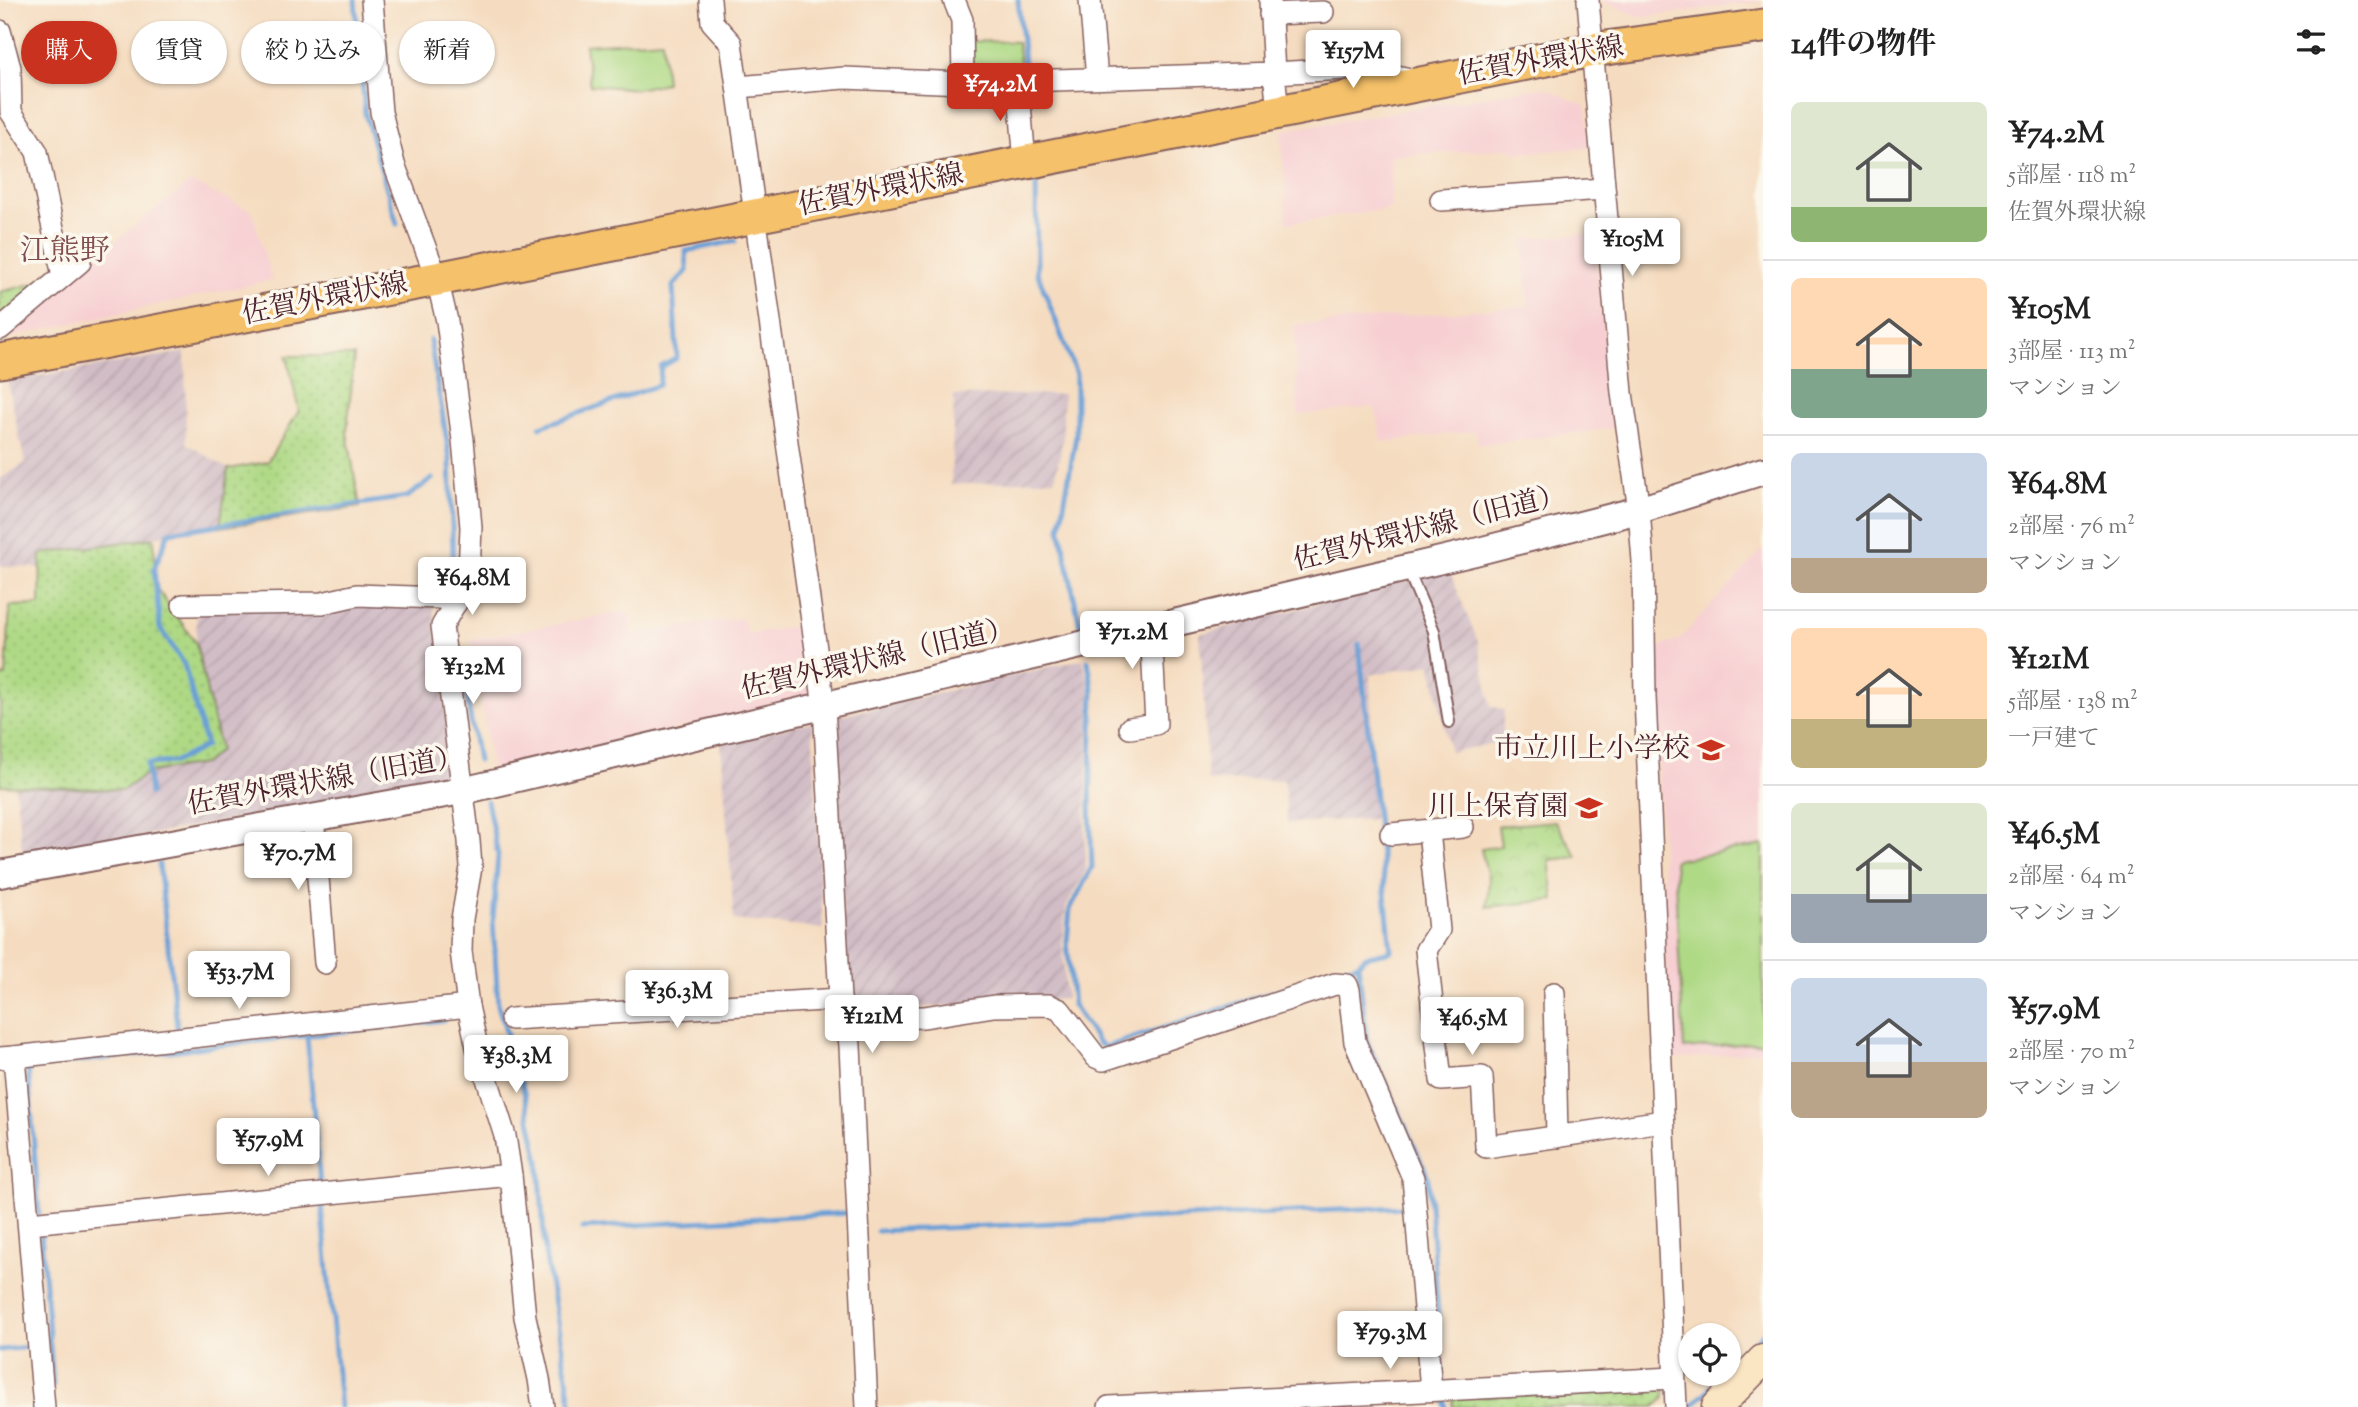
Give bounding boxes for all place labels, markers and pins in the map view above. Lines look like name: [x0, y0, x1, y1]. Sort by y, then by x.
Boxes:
pin: ¥157M: [1304, 31, 1402, 90]
pin: ¥74.2M: [943, 64, 1057, 123]
pin: ¥105M: [1583, 218, 1681, 278]
pin: ¥64.8M: [415, 558, 529, 617]
pin: ¥71.2M: [1075, 612, 1189, 671]
pin: ¥132M: [424, 646, 522, 706]
place label: 市立川上小学校: [1494, 730, 1690, 770]
school or university icon: 市立川上小学校: [1696, 735, 1726, 765]
place label: 川上保育園: [1428, 788, 1568, 828]
school or university icon: 川上保育園: [1574, 793, 1604, 823]
pin: ¥70.7M: [241, 832, 355, 892]
pin: ¥53.7M: [182, 951, 296, 1011]
pin: ¥36.3M: [620, 970, 734, 1030]
pin: ¥121M: [823, 996, 921, 1055]
pin: ¥46.5M: [1415, 998, 1529, 1057]
pin: ¥38.3M: [459, 1036, 573, 1095]
pin: ¥57.9M: [211, 1118, 325, 1178]
pin: ¥79.3M: [1333, 1312, 1447, 1371]

